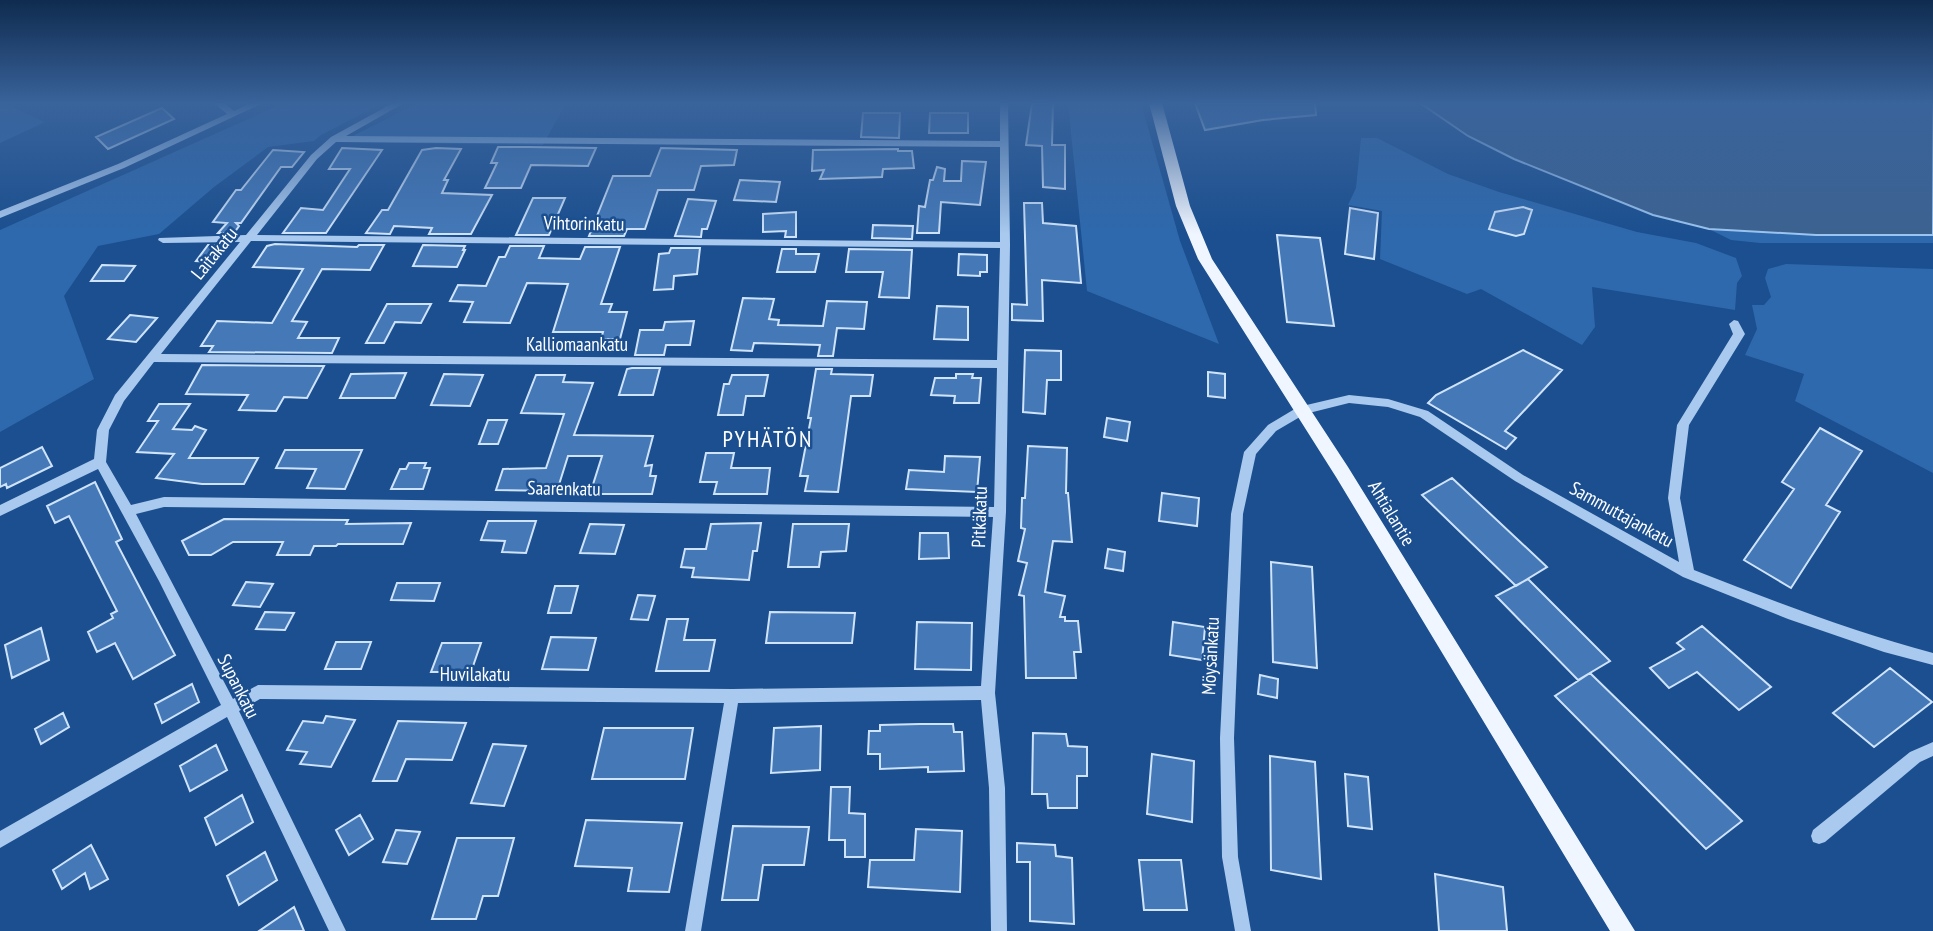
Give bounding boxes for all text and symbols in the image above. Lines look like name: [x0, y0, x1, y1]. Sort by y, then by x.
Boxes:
street label: Vihtorinkatu: [542, 210, 625, 236]
street label: Laitakatu: [186, 222, 242, 284]
street label: Kalliomaankatu: [526, 332, 628, 356]
district label: PYHÄTÖN: [723, 424, 813, 453]
street label: Saarenkatu: [527, 475, 601, 501]
street label: Ahtialantie: [1363, 476, 1421, 550]
street label: Sammuttajankatu: [1566, 476, 1678, 552]
street label: Pitkäkatu: [966, 486, 992, 548]
street label: Möysänkatu: [1196, 616, 1224, 696]
street label: Supankatu: [213, 650, 265, 722]
street label: Huvilakatu: [440, 662, 510, 686]

